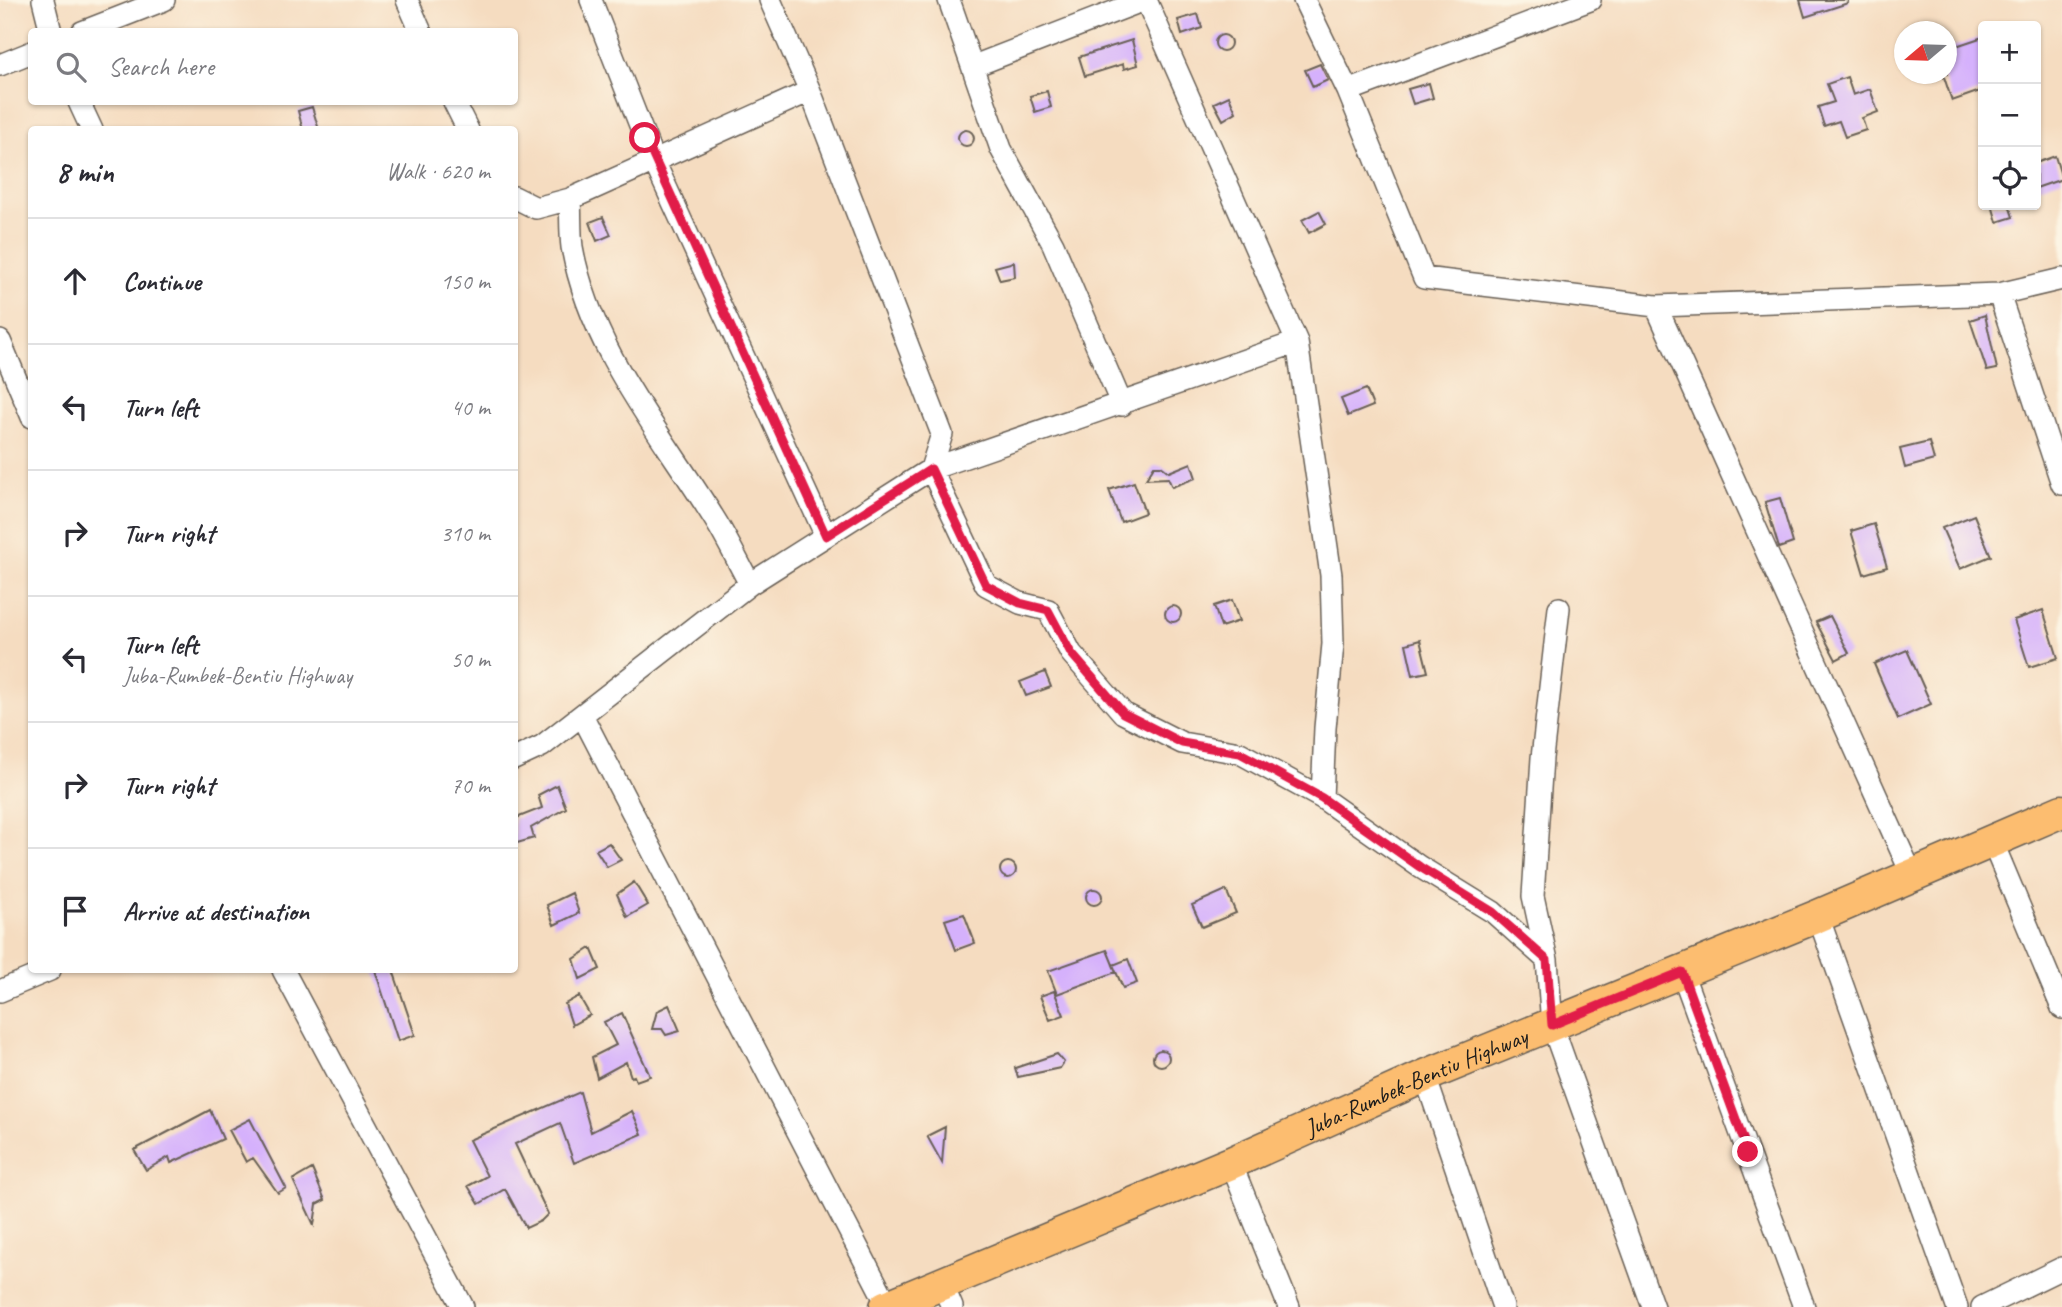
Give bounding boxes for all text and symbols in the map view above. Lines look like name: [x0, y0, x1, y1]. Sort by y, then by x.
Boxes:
north arrow: [1894, 21, 1957, 84]
map controls: [1978, 21, 2041, 210]
button: +: [1978, 21, 2041, 84]
search box: [28, 28, 518, 105]
icon: search: [52, 48, 90, 86]
text: Search here: [108, 50, 214, 83]
button: −: [1978, 84, 2041, 147]
route start: [629, 122, 660, 153]
button: locate: [1978, 147, 2041, 210]
text: 8 min: [56, 153, 113, 191]
text: Walk · 620 m: [386, 157, 490, 186]
icon: ahead: [56, 262, 94, 300]
text: Continue: [123, 265, 201, 298]
text: 150 m: [441, 267, 490, 296]
icon: left: [56, 388, 94, 426]
text: Turn left: [123, 391, 198, 424]
text: 40 m: [451, 393, 490, 422]
icon: right: [56, 514, 94, 552]
text: Turn right: [123, 517, 214, 550]
text: 310 m: [441, 519, 490, 548]
text: Turn left: [123, 628, 198, 661]
icon: left: [56, 640, 94, 678]
text: 50 m: [451, 645, 490, 674]
text: Juba-Rumbek-Bentiu Highway: [123, 661, 352, 690]
icon: right: [56, 766, 94, 804]
text: Turn right: [123, 769, 214, 802]
text: 70 m: [451, 771, 490, 800]
icon: arrive: [56, 892, 94, 930]
text: Arrive at destination: [123, 895, 309, 928]
street label: Juba-Rumbek-Bentiu Highway: [1299, 1020, 1533, 1143]
route end: [1732, 1136, 1763, 1167]

